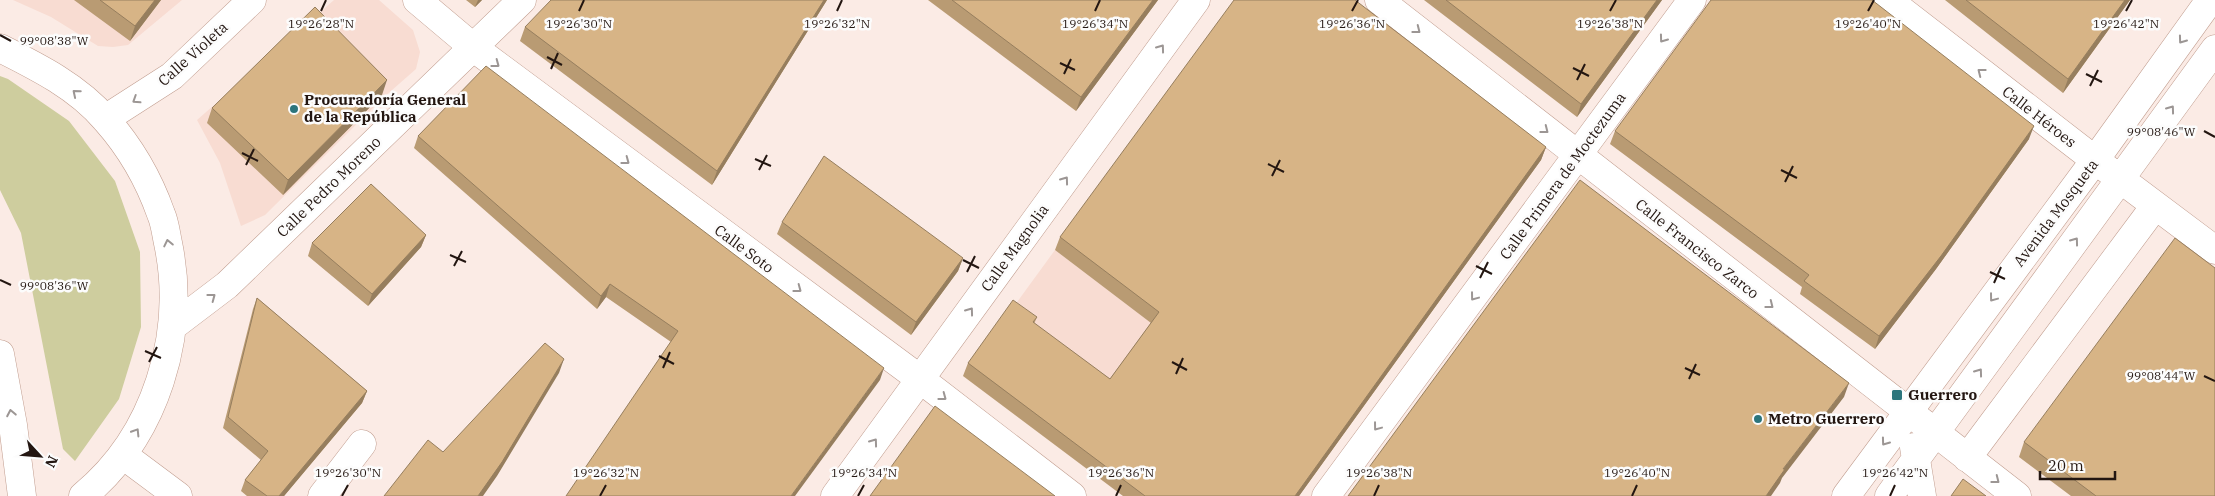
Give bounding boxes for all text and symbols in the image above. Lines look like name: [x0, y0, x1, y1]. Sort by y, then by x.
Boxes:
text: 19°26'28"N: [288, 16, 354, 31]
text: 19°26'30"N: [546, 16, 612, 31]
text: 19°26'32"N: [804, 16, 870, 31]
text: 19°26'34"N: [1062, 16, 1128, 31]
text: 19°26'36"N: [1319, 16, 1385, 31]
text: 19°26'38"N: [1577, 16, 1643, 31]
text: 19°26'40"N: [1835, 16, 1901, 31]
text: 19°26'42"N: [2093, 16, 2159, 31]
street label: Calle Violeta: [154, 17, 231, 90]
one-way arrow: [1411, 24, 1421, 33]
text: 99°08'38"W: [20, 33, 89, 48]
one-way arrow: [1661, 33, 1669, 42]
one-way arrow: [2179, 34, 2188, 44]
one-way arrow: [1155, 44, 1164, 54]
one-way arrow: [490, 58, 499, 66]
one-way arrow: [1977, 69, 1987, 78]
street label: Calle Héroes: [1998, 82, 2080, 151]
street label: Calle Primera de Moctezuma: [1495, 88, 1630, 263]
one-way arrow: [73, 89, 82, 98]
place label: Procuradoría General de la República: [304, 90, 466, 126]
one-way arrow: [132, 94, 141, 103]
marker: Procuradoría General de la República: [288, 103, 300, 115]
one-way arrow: [2165, 106, 2174, 115]
text: 99°08'46"W: [2127, 124, 2196, 139]
one-way arrow: [1539, 125, 1548, 133]
street label: Calle Pedro Moreno: [273, 132, 385, 241]
one-way arrow: [620, 155, 629, 163]
street label: Avenida Mosqueta: [2009, 155, 2102, 270]
one-way arrow: [1059, 176, 1068, 186]
street label: Calle Francisco Zarco: [1632, 194, 1763, 303]
street label: Calle Magnolia: [977, 200, 1053, 295]
street label: Calle Soto: [711, 220, 778, 277]
one-way arrow: [2069, 237, 2078, 247]
one-way arrow: [163, 239, 174, 247]
text: 99°08'36"W: [20, 278, 89, 293]
one-way arrow: [793, 283, 802, 292]
one-way arrow: [1471, 291, 1479, 300]
one-way arrow: [1990, 292, 1998, 301]
one-way arrow: [206, 294, 216, 303]
one-way arrow: [1764, 299, 1774, 308]
one-way arrow: [964, 308, 972, 317]
one-way arrow: [1973, 368, 1982, 378]
text: 99°08'44"W: [2127, 368, 2196, 383]
place label: Guerrero: [1908, 385, 1977, 404]
marker: Guerrero: [1890, 388, 1904, 402]
one-way arrow: [937, 391, 947, 400]
one-way arrow: [7, 409, 17, 417]
place label: Metro Guerrero: [1768, 409, 1885, 428]
marker: Metro Guerrero: [1752, 413, 1764, 425]
one-way arrow: [1374, 421, 1382, 430]
one-way arrow: [130, 429, 140, 438]
north arrow: [15, 431, 65, 481]
one-way arrow: [1882, 436, 1891, 446]
one-way arrow: [868, 438, 877, 448]
scale bar: [2040, 448, 2115, 480]
text: N: [41, 453, 62, 471]
text: 20 m: [2048, 456, 2084, 475]
text: 19°26'30"N: [315, 465, 381, 480]
text: 19°26'32"N: [573, 465, 639, 480]
text: 19°26'34"N: [831, 465, 897, 480]
text: 19°26'36"N: [1088, 465, 1154, 480]
text: 19°26'38"N: [1346, 465, 1412, 480]
text: 19°26'40"N: [1604, 465, 1670, 480]
text: 19°26'42"N: [1862, 465, 1928, 480]
one-way arrow: [1990, 474, 1999, 483]

